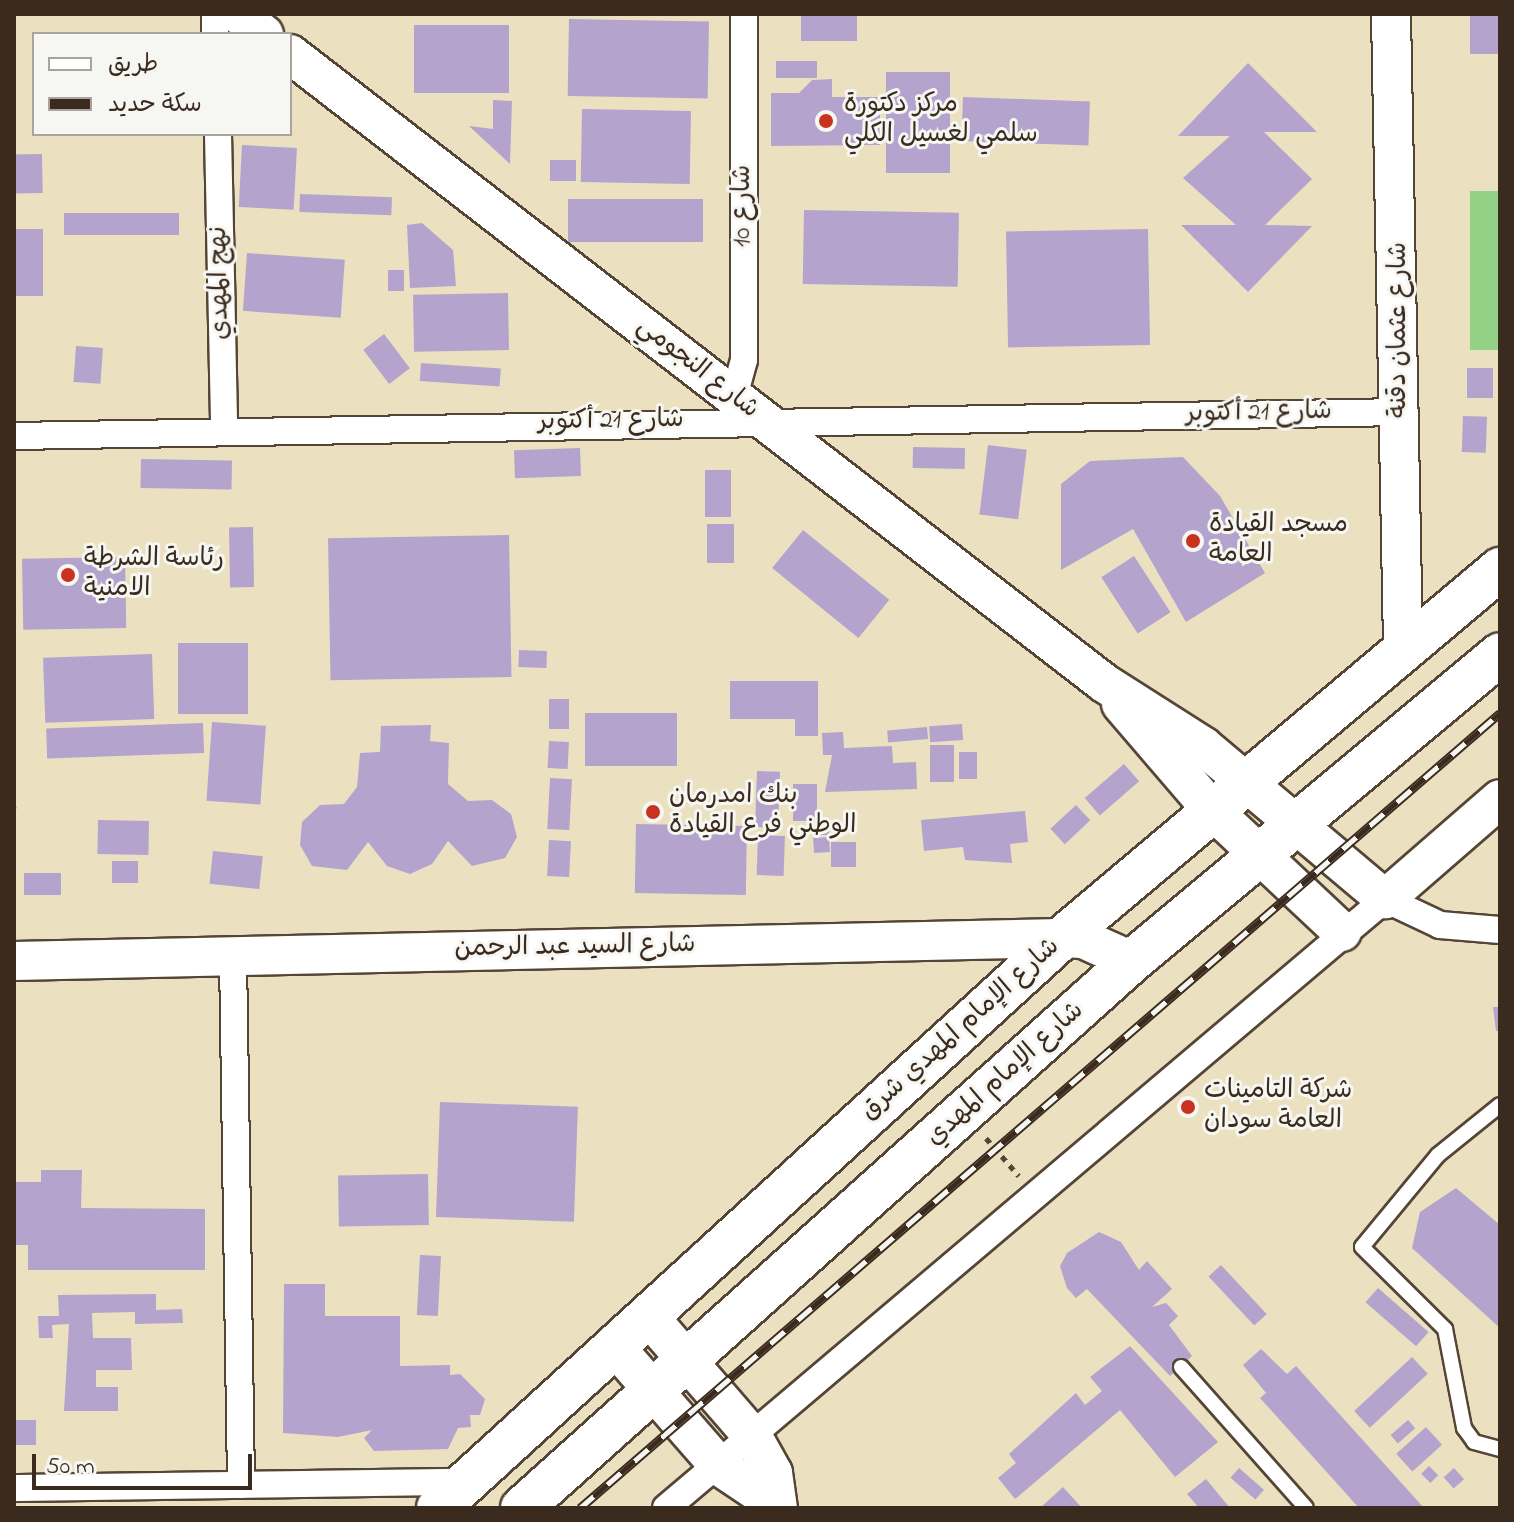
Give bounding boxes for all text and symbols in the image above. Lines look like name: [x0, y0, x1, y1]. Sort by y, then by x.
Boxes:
legend: [32, 32, 292, 136]
text: طريق: [108, 48, 158, 83]
text: سكة حديد: [108, 88, 202, 123]
place label: مركز دكتورة سلمي لغسيل الكلي: [844, 90, 1038, 152]
marker: مركز دكتورة سلمي لغسيل الكلي: [815, 110, 837, 132]
street label: شارع 10: [728, 165, 760, 247]
street label: نهج المهدي: [204, 226, 238, 340]
street label: شارع عثمان دقنة: [1384, 242, 1416, 418]
street label: شارع النجومي: [630, 312, 764, 426]
street label: شارع 21 أكتوبر: [1186, 397, 1332, 431]
street label: شارع 21 أكتوبر: [538, 405, 684, 439]
place label: مسجد القيادة العامة: [1209, 510, 1348, 572]
marker: مسجد القيادة العامة: [1184, 532, 1202, 550]
place label: رئاسة الشرطة الامنية: [84, 544, 224, 606]
marker: رئاسة الشرطة الامنية: [59, 566, 77, 584]
place label: بنك امدرمان الوطني فرع القيادة: [669, 781, 856, 842]
marker: بنك امدرمان الوطني فرع القيادة: [644, 803, 662, 821]
street label: شارع السيد عبد الرحمن: [454, 930, 696, 966]
street label: شارع الإمام المهدي شرق: [855, 932, 1067, 1128]
street label: شارع الإمام المهدي: [921, 996, 1091, 1154]
place label: شركة التامينات العامة سودان: [1204, 1076, 1352, 1138]
marker: شركة التامينات العامة سودان: [1179, 1098, 1197, 1116]
scale bar: [36, 1438, 256, 1488]
text: 50 m: [46, 1450, 95, 1485]

